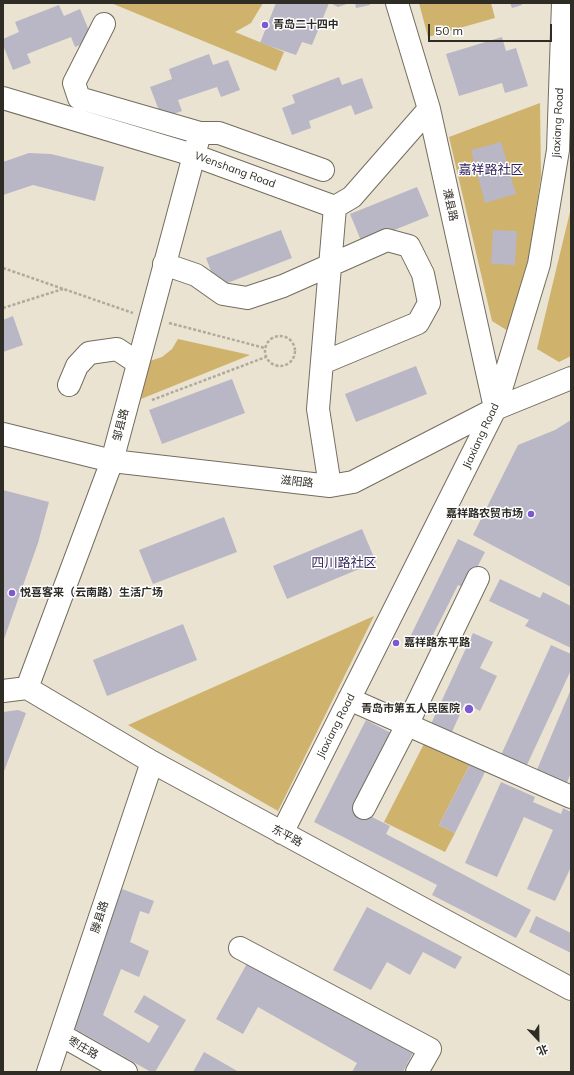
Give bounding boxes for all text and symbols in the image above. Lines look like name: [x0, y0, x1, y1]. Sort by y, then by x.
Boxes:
scale bar: [430, 16, 554, 42]
place label: 青岛二十四中: [273, 18, 339, 32]
marker: 青岛二十四中: [260, 20, 270, 30]
text: 50 m: [435, 23, 463, 38]
street label: Jiaxiang Road: [550, 87, 566, 159]
street label: Wenshang Road: [193, 149, 277, 191]
district label: 嘉祥路社区: [459, 162, 523, 178]
street label: 濮县路: [440, 187, 460, 223]
street label: Jiaxiang Road: [460, 401, 502, 471]
street label: 邹县路: [110, 407, 132, 443]
street label: 滋阳路: [280, 474, 314, 490]
place label: 嘉祥路农贸市场: [446, 507, 523, 521]
marker: 嘉祥路农贸市场: [526, 509, 536, 519]
district label: 四川路社区: [312, 555, 376, 571]
place label: 悦喜客来（云南路）生活广场: [20, 586, 163, 600]
marker: 悦喜客来（云南路）生活广场: [7, 588, 17, 598]
place label: 嘉祥路东平路: [404, 636, 470, 650]
marker: 嘉祥路东平路: [391, 638, 401, 648]
street label: Jiaxiang Road: [314, 691, 358, 761]
place label: 青岛市第五人民医院: [361, 702, 460, 716]
marker: 青岛市第五人民医院: [463, 703, 475, 715]
street label: 东平路: [269, 822, 305, 850]
street label: 滕县路: [89, 899, 111, 935]
north arrow: [518, 1019, 558, 1059]
street label: 枣庄路: [65, 1034, 101, 1062]
text: 北: [535, 1042, 550, 1059]

